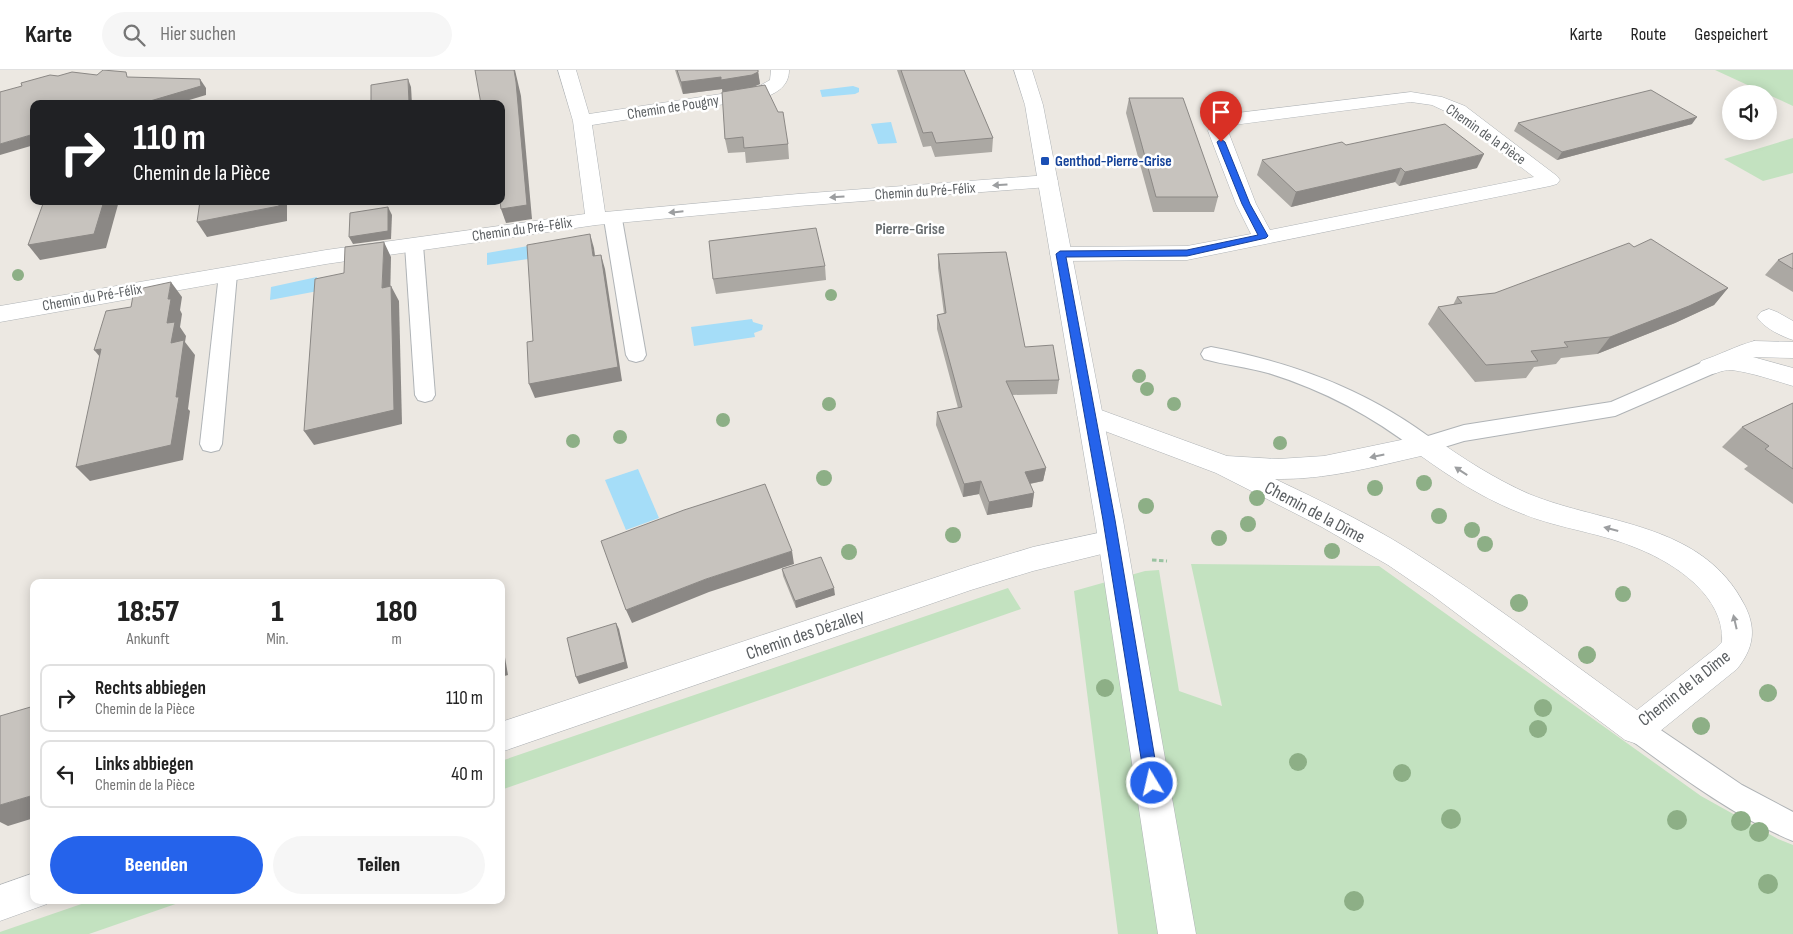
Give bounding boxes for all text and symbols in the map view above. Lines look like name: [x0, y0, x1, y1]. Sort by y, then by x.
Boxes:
search box: [102, 12, 452, 57]
text: Karte: [25, 20, 72, 49]
icon: search: [120, 21, 148, 49]
text: Hier suchen: [160, 23, 236, 46]
text: Karte: [1570, 24, 1603, 45]
text: Route: [1631, 24, 1666, 45]
text: Gespeichert: [1694, 24, 1768, 45]
map controls: [1722, 85, 1777, 140]
button: sound: [1722, 85, 1777, 140]
street label: Chemin de Pougny: [626, 91, 720, 124]
pin: [1200, 91, 1242, 142]
icon: arrive: [1207, 98, 1235, 126]
street label: Chemin de la Pièce: [1442, 100, 1530, 169]
text: 110 m: [133, 117, 206, 160]
icon: right: [50, 120, 115, 185]
place label: Genthod-Pierre-Grise: [1055, 152, 1172, 171]
marker: Genthod-Pierre-Grise: [1039, 155, 1051, 167]
text: Chemin de la Pièce: [133, 160, 270, 187]
street label: Chemin du Pré-Félix: [874, 178, 976, 204]
one-way arrow: [991, 181, 1007, 189]
one-way arrow: [829, 194, 845, 202]
one-way arrow: [667, 209, 683, 217]
street label: Chemin du Pré-Félix: [471, 213, 574, 246]
district label: Pierre-Grise: [875, 220, 945, 239]
street label: Chemin du Pré-Félix: [41, 279, 144, 316]
one-way arrow: [1369, 452, 1385, 460]
one-way arrow: [1454, 466, 1467, 475]
street label: Chemin de la Dîme: [1261, 477, 1369, 548]
one-way arrow: [1604, 524, 1619, 532]
text: 18:57: [117, 594, 179, 630]
text: 1: [271, 594, 283, 630]
text: 180: [376, 594, 418, 630]
street label: Chemin des Dézalley: [743, 604, 867, 664]
one-way arrow: [1731, 615, 1739, 630]
text: Ankunft: [126, 630, 170, 649]
text: Min.: [266, 630, 288, 649]
text: m: [392, 630, 402, 649]
street label: Chemin de la Dîme: [1634, 646, 1734, 731]
text: Rechts abbiegen: [95, 677, 206, 700]
icon: right: [52, 684, 80, 712]
text: 110 m: [446, 687, 483, 710]
text: Chemin de la Pièce: [95, 700, 195, 719]
text: Links abbiegen: [95, 753, 193, 776]
position arrow: [1125, 756, 1177, 808]
icon: left: [52, 760, 80, 788]
text: 40 m: [451, 763, 483, 786]
text: Chemin de la Pièce: [95, 776, 195, 795]
button: Beenden: [50, 836, 263, 894]
button: Teilen: [273, 836, 485, 894]

